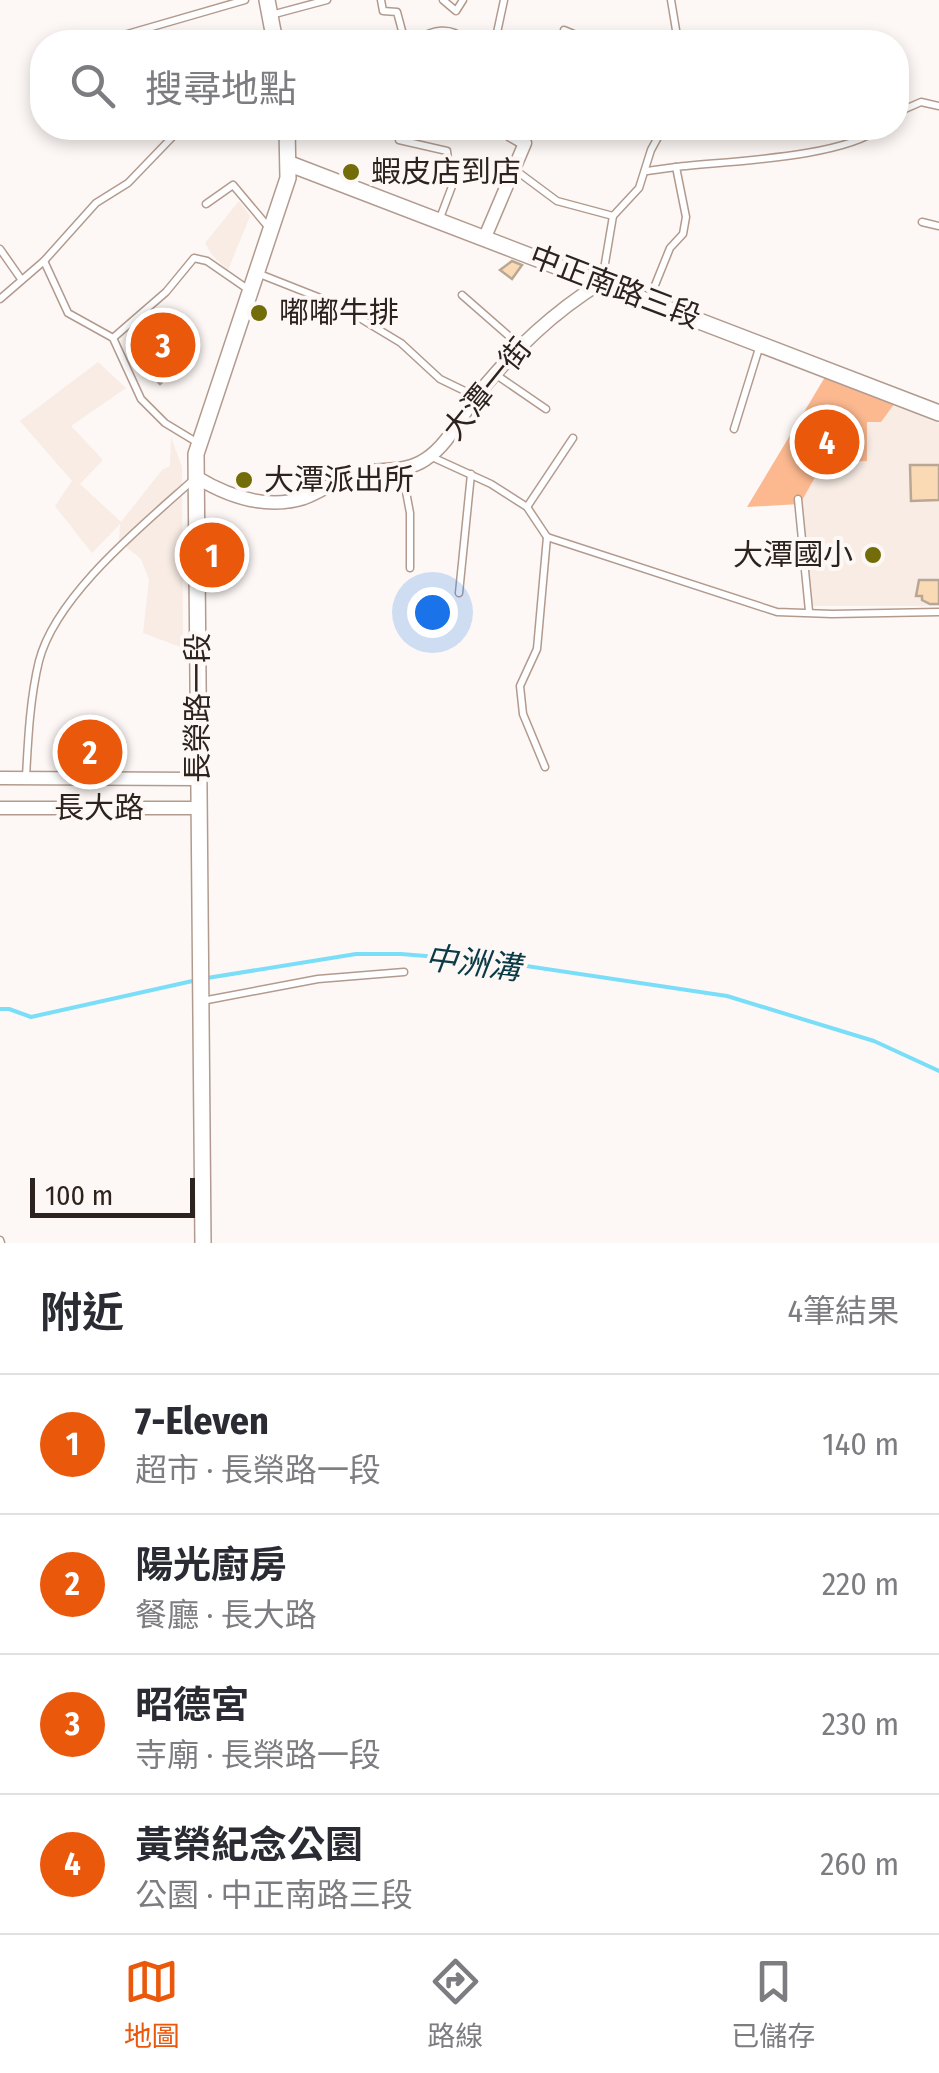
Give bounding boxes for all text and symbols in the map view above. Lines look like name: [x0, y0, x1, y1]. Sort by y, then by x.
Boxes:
search box: [30, 30, 909, 140]
icon: search: [65, 58, 120, 113]
text: 搜尋地點: [145, 66, 297, 112]
place label: 蝦皮店到店: [371, 154, 521, 190]
marker: 蝦皮店到店: [340, 161, 362, 183]
street label: 中正南路三段: [525, 238, 705, 336]
place label: 嘟嘟牛排: [279, 295, 399, 331]
marker: 嘟嘟牛排: [248, 302, 270, 324]
pin: 3: [130, 308, 196, 382]
street label: 大潭一街: [435, 331, 539, 447]
pin: 4: [794, 404, 860, 480]
place label: 大潭派出所: [264, 462, 414, 498]
marker: 大潭派出所: [233, 469, 255, 491]
pin: 1: [180, 518, 244, 592]
place label: 大潭國小: [733, 537, 853, 573]
marker: 大潭國小: [862, 544, 884, 566]
your location: [407, 587, 458, 638]
street label: 長榮路一段: [180, 633, 216, 783]
pin: 2: [58, 714, 122, 790]
street label: 長大路: [54, 790, 144, 826]
water label: 中洲溝: [423, 938, 527, 988]
scale bar: [30, 1173, 195, 1218]
text: 100 m: [45, 1179, 113, 1212]
text: 附近: [40, 1288, 124, 1338]
text: 4筆結果: [788, 1292, 899, 1330]
text: 7-Eleven: [135, 1398, 269, 1444]
text: 1: [66, 1425, 79, 1463]
text: 140 m: [822, 1425, 899, 1463]
text: 超市 · 長榮路一段: [135, 1451, 381, 1489]
text: 陽光廚房: [135, 1542, 287, 1588]
text: 2: [65, 1565, 80, 1603]
text: 220 m: [822, 1565, 899, 1603]
text: 餐廳 · 長大路: [135, 1596, 317, 1634]
text: 昭德宮: [135, 1682, 249, 1728]
text: 3: [65, 1705, 80, 1743]
text: 230 m: [822, 1705, 899, 1743]
text: 寺廟 · 長榮路一段: [135, 1736, 381, 1774]
text: 黃榮紀念公園: [135, 1822, 363, 1868]
text: 4: [64, 1845, 81, 1883]
text: 260 m: [820, 1845, 899, 1883]
text: 公園 · 中正南路三段: [135, 1876, 413, 1914]
tab: 地圖: [124, 1954, 180, 2054]
tab: 路線: [427, 1954, 483, 2054]
tab: 已儲存: [731, 1954, 815, 2054]

